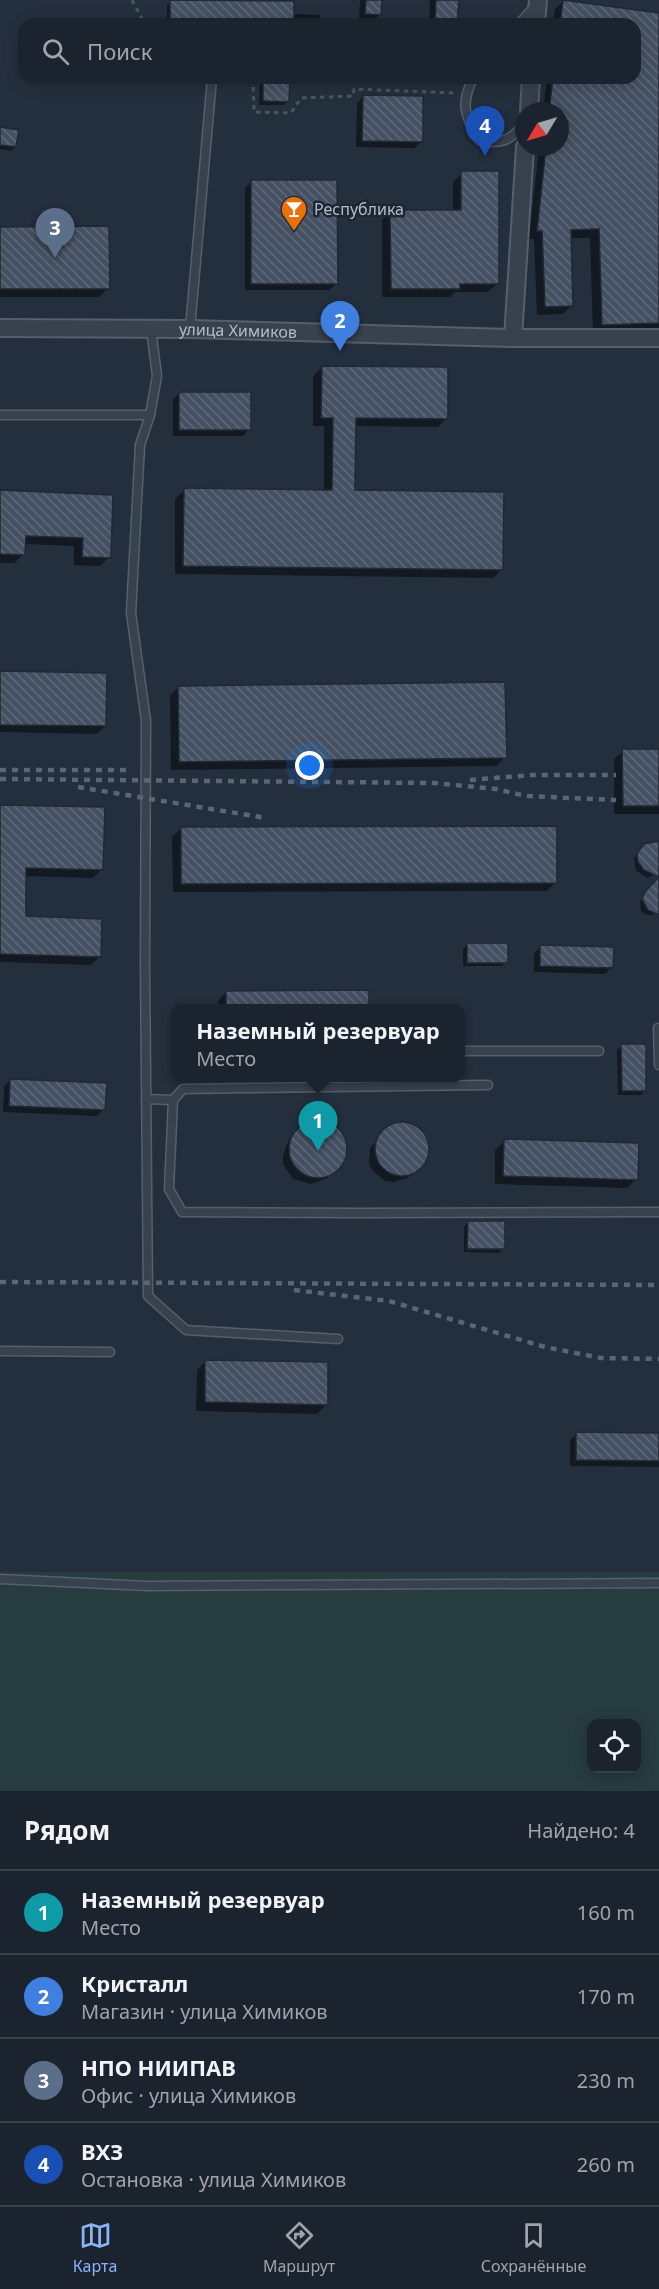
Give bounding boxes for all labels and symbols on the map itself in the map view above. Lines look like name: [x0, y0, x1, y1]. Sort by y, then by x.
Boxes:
north arrow: [515, 102, 569, 156]
pin: 4: [466, 106, 504, 156]
bar icon: Республика: [279, 194, 309, 232]
place label: Республика: [314, 198, 404, 220]
pin: 3: [36, 208, 74, 258]
pin: 2: [320, 302, 360, 351]
street label: улица Химиков: [179, 318, 297, 343]
your location: [295, 751, 324, 780]
pin: 1: [298, 1102, 338, 1151]

